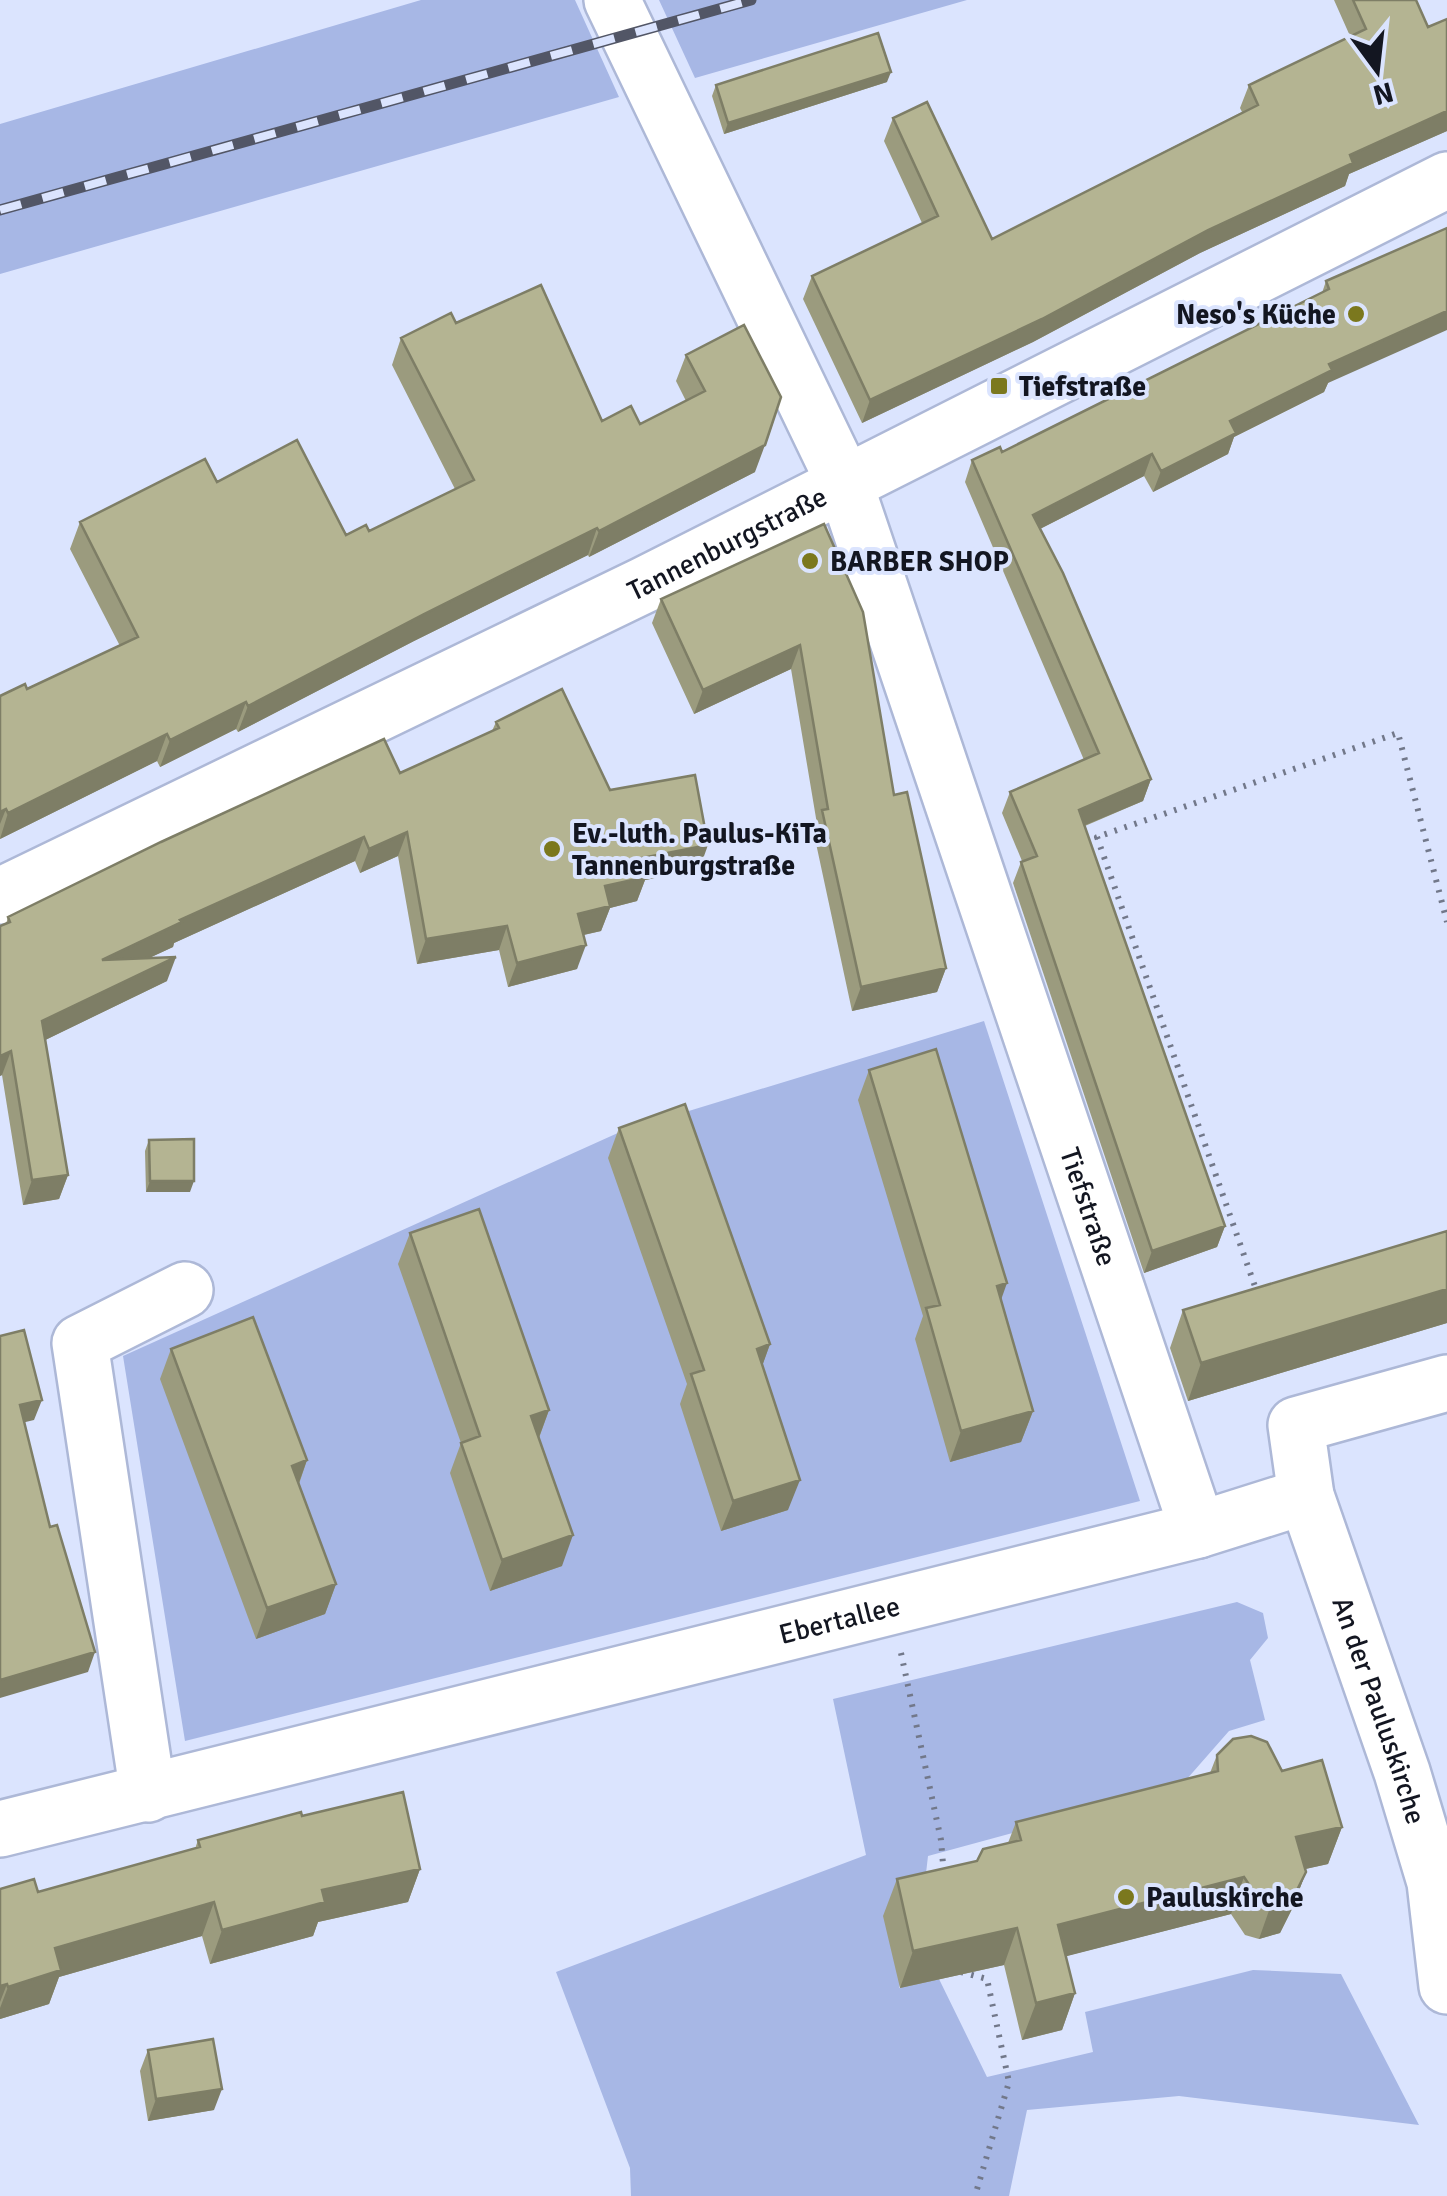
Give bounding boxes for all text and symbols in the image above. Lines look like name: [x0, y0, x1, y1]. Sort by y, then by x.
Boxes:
north arrow: [1327, 20, 1427, 120]
text: N: [1369, 74, 1397, 112]
place label: Neso's Küche: [1176, 298, 1336, 332]
marker: Neso's Küche: [1345, 303, 1367, 325]
place label: Tiefstraße: [1019, 370, 1146, 404]
marker: Tiefstraße: [988, 375, 1010, 397]
street label: Tannenburgstraße: [622, 480, 833, 608]
place label: BARBER SHOP: [830, 545, 1009, 579]
marker: BARBER SHOP: [799, 550, 821, 572]
place label: Ev.-luth. Paulus-KiTa Tannenburgstraße: [572, 817, 827, 883]
marker: Ev.-luth. Paulus-KiTa Tannenburgstraße: [541, 838, 563, 860]
street label: Tiefstraße: [1052, 1144, 1124, 1271]
street label: Ebertallee: [775, 1589, 904, 1652]
street label: An der Pauluskirche: [1324, 1592, 1433, 1828]
place label: Pauluskirche: [1146, 1881, 1304, 1915]
marker: Pauluskirche: [1115, 1886, 1137, 1908]

